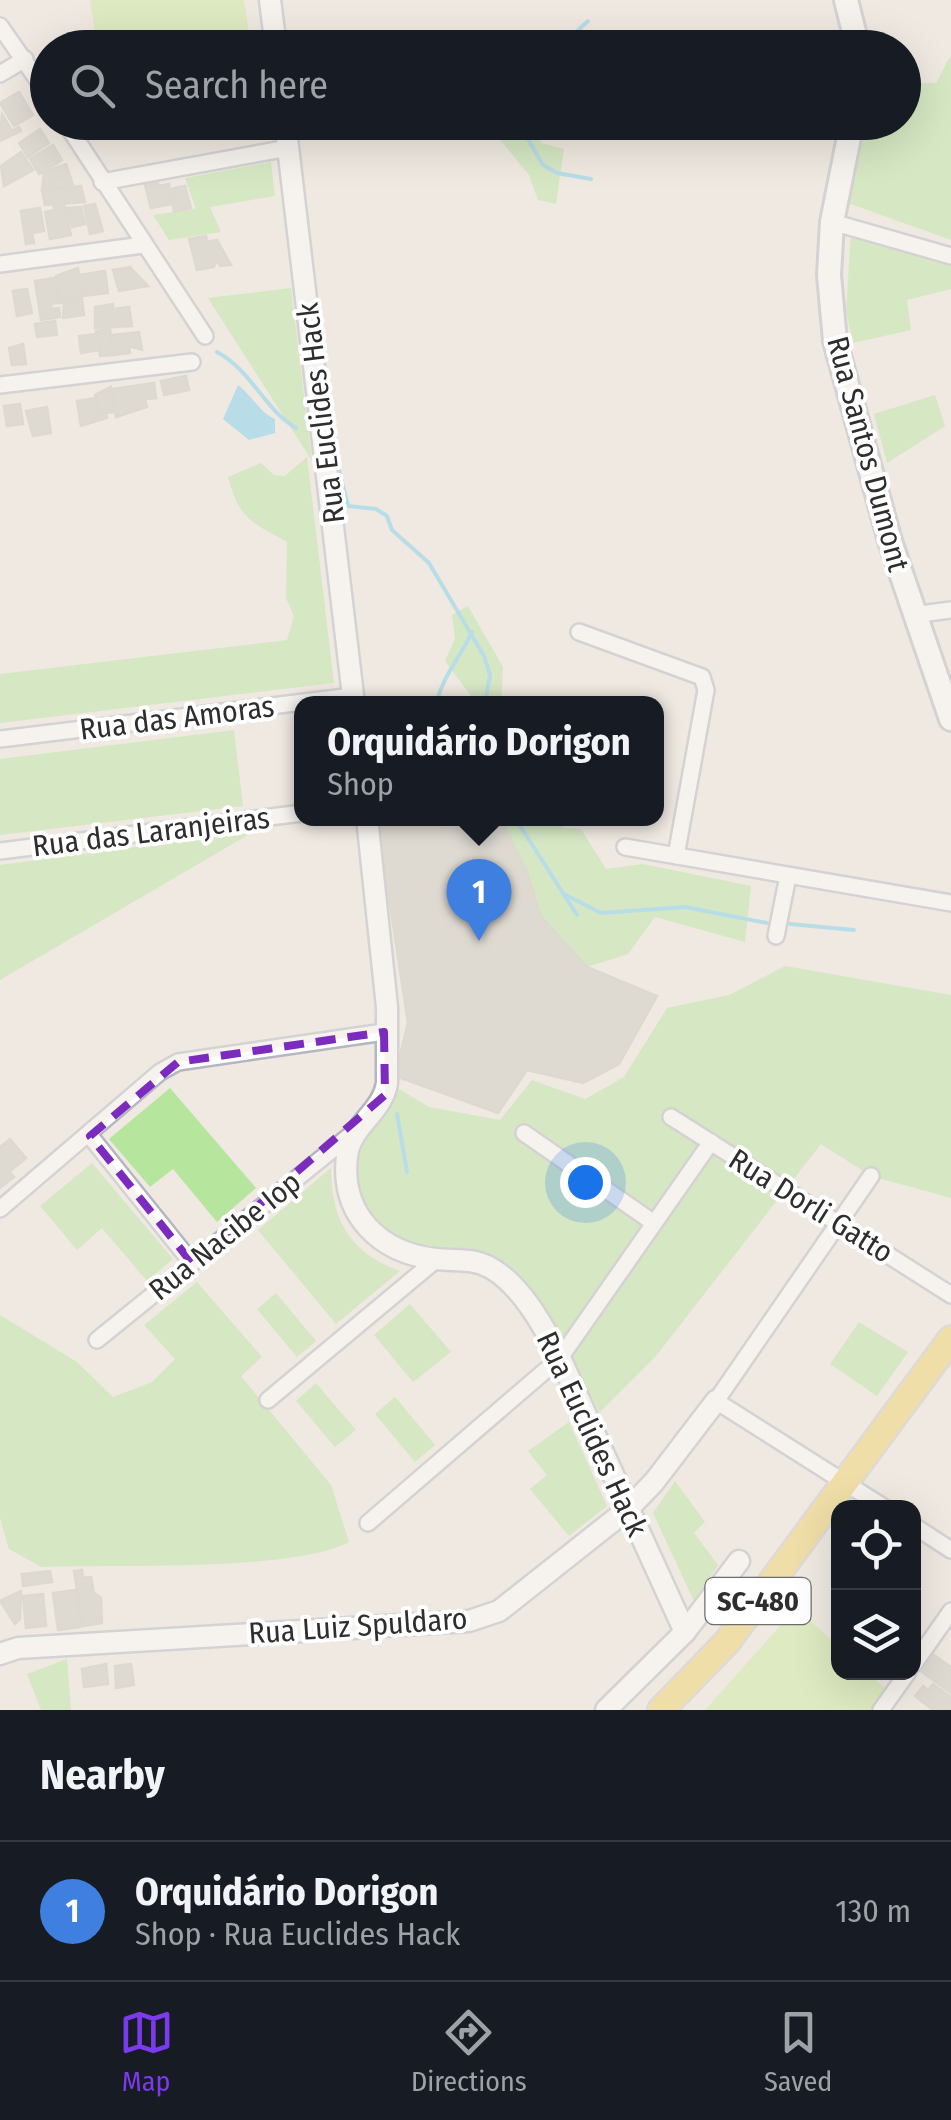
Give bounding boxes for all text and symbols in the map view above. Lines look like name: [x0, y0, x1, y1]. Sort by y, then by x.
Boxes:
search box: [30, 30, 921, 140]
icon: search: [65, 58, 120, 113]
text: Search here: [145, 62, 328, 108]
street label: Rua Euclides Hack: [290, 301, 352, 525]
street label: Rua Santos Dumont: [819, 333, 917, 576]
street label: Rua das Amoras: [78, 688, 276, 748]
popup: [294, 696, 664, 826]
text: Orquidário Dorigon: [327, 719, 631, 765]
text: Shop: [327, 765, 394, 803]
street label: Rua das Laranjeiras: [30, 800, 272, 864]
pin: 1: [446, 858, 512, 941]
street label: Rua Dorli Gatto: [722, 1141, 900, 1271]
your location: [560, 1157, 611, 1208]
street label: Rua Nacibe Iop: [142, 1164, 308, 1308]
street label: Rua Euclides Hack: [529, 1326, 655, 1542]
map controls: [831, 1500, 921, 1680]
button: locate: [831, 1500, 921, 1590]
road number: SC-480: [706, 1578, 810, 1624]
button: layers: [831, 1590, 921, 1680]
street label: Rua Luiz Spuldaro: [247, 1600, 469, 1652]
text: Nearby: [40, 1750, 165, 1800]
text: Orquidário Dorigon: [135, 1869, 439, 1915]
text: 1: [66, 1892, 79, 1930]
text: 130 m: [835, 1892, 911, 1930]
text: Shop · Rua Euclides Hack: [135, 1915, 460, 1953]
tab: Map: [119, 2005, 174, 2098]
tab: Directions: [411, 2005, 527, 2098]
tab: Saved: [764, 2005, 832, 2098]

